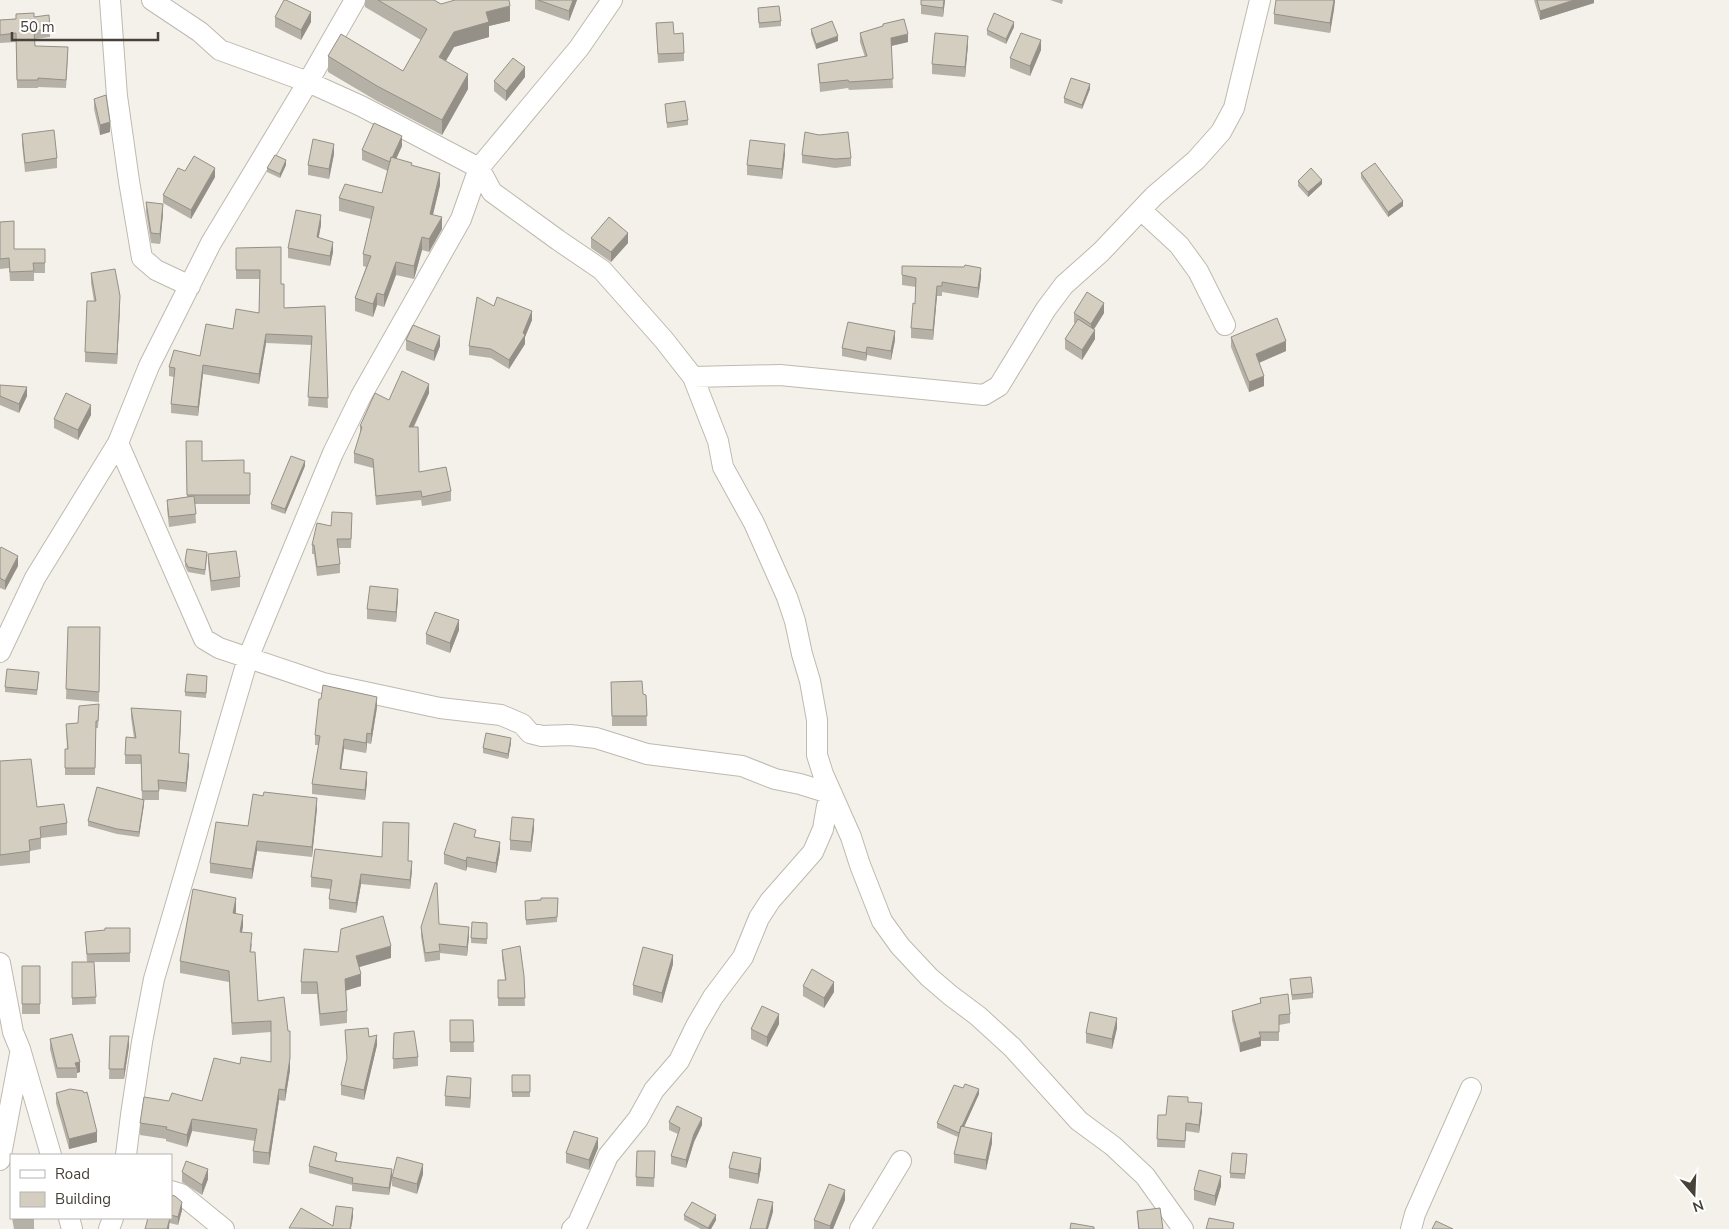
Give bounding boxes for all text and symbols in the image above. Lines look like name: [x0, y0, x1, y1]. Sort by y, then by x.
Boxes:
scale bar: [12, 10, 159, 42]
text: 50 m: [20, 17, 55, 37]
legend: [10, 1154, 172, 1219]
text: Road: [55, 1164, 90, 1184]
north arrow: [1669, 1169, 1719, 1219]
text: Building: [55, 1189, 111, 1209]
text: N: [1690, 1195, 1706, 1217]

